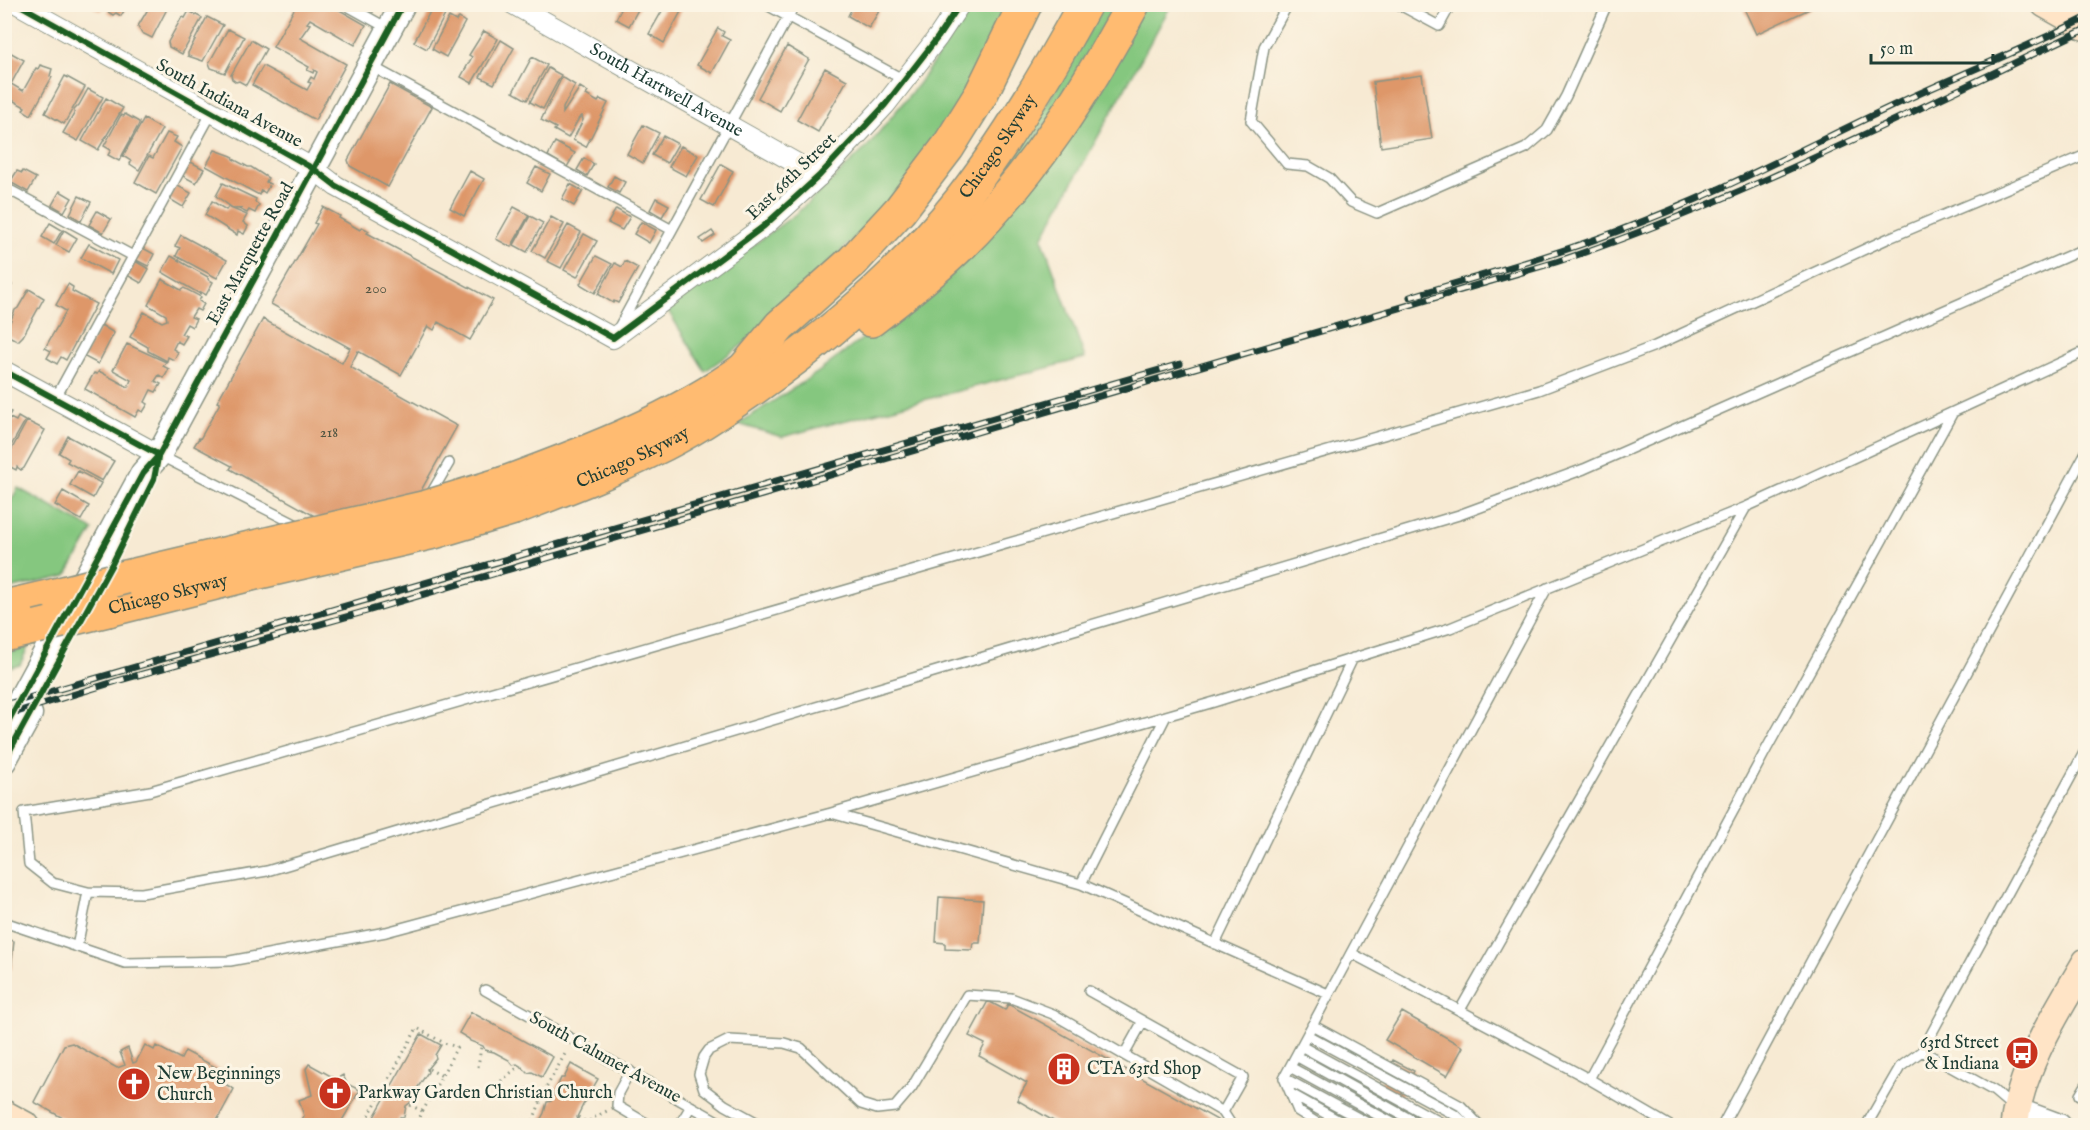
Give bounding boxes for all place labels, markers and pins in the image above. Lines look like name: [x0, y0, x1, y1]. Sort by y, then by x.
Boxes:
place label: 63rd Street & Indiana: [1920, 1032, 1999, 1076]
bus stop icon: 63rd Street & Indiana: [2004, 1035, 2040, 1071]
building icon: CTA 63rd Shop: [1046, 1051, 1082, 1087]
place label: CTA 63rd Shop: [1087, 1058, 1201, 1081]
place label: New Beginnings Church: [157, 1063, 281, 1107]
church icon: New Beginnings Church: [116, 1066, 152, 1102]
church icon: Parkway Garden Christian Church: [317, 1075, 353, 1111]
place label: Parkway Garden Christian Church: [358, 1082, 613, 1105]

